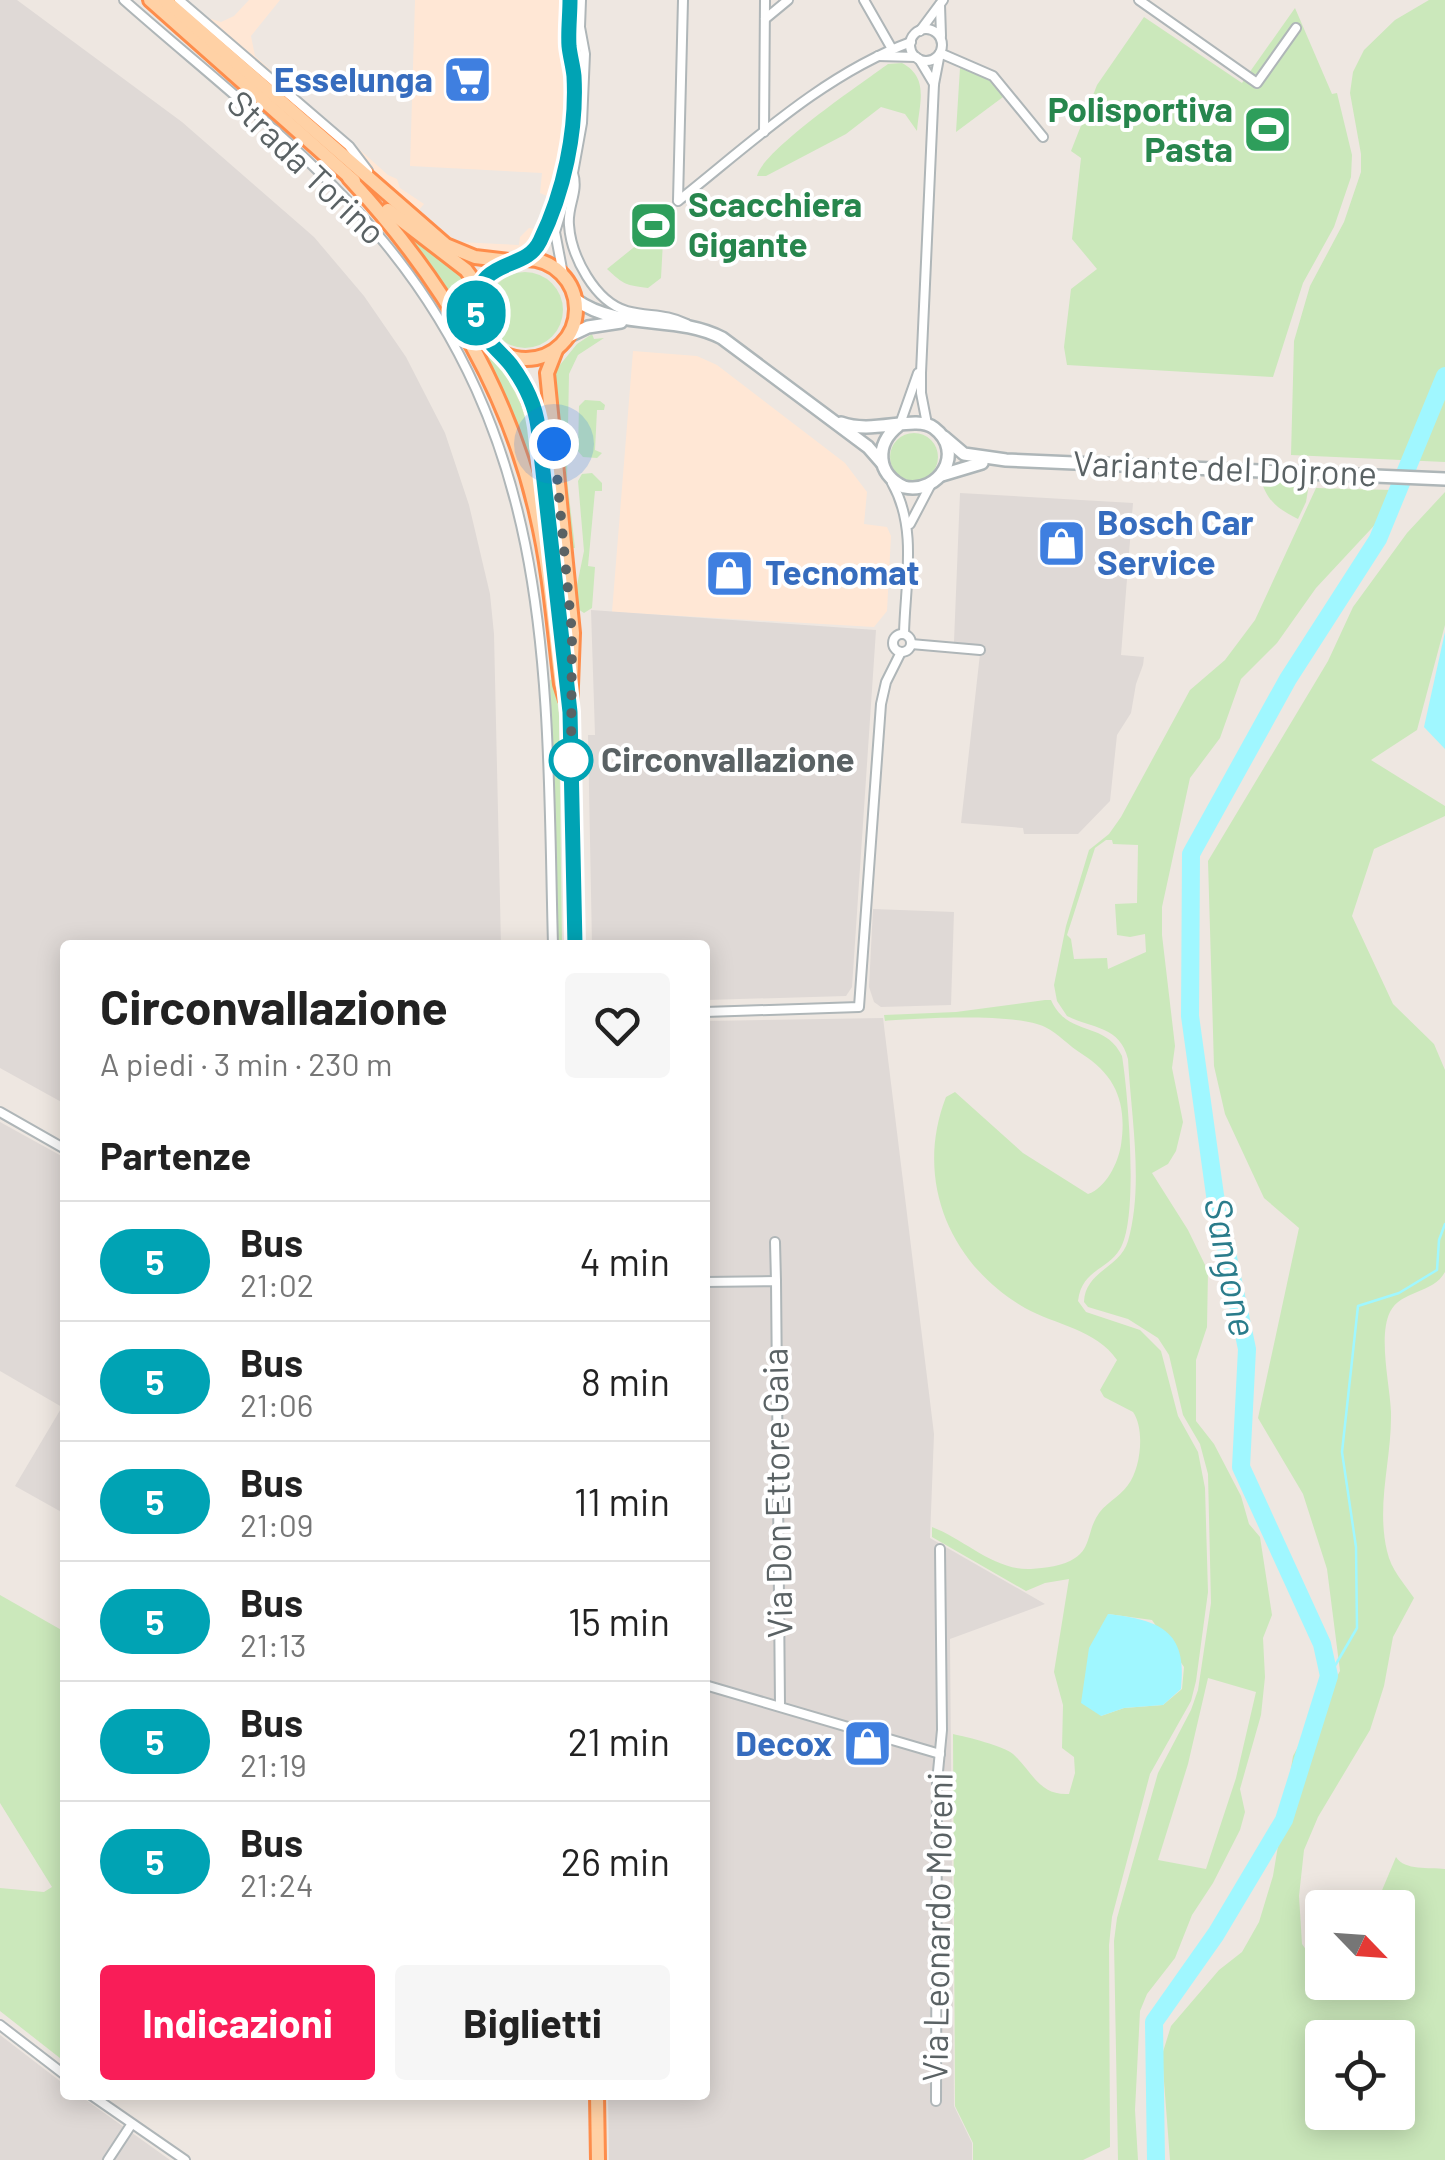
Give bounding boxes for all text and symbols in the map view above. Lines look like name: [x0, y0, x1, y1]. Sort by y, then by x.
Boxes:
supermarket icon: Esselunga: [442, 54, 494, 106]
place label: Esselunga: [274, 57, 433, 99]
street label: Strada Torino: [220, 81, 395, 252]
place label: Polisportiva Pasta: [1048, 87, 1233, 169]
sports icon: Polisportiva Pasta: [1242, 104, 1294, 156]
place label: Scacchiera Gigante: [688, 182, 862, 264]
sports icon: Scacchiera Gigante: [627, 199, 679, 251]
line badge: 5: [444, 280, 508, 346]
text: 5: [467, 292, 485, 334]
your location: [529, 419, 579, 469]
street label: Variante del Dojrone: [1072, 441, 1378, 493]
place label: Bosch Car Service: [1097, 500, 1254, 582]
shop icon: Bosch Car Service: [1036, 517, 1088, 569]
shop icon: Tecnomat: [704, 547, 756, 599]
place label: Tecnomat: [765, 550, 920, 592]
place label: Circonvallazione: [601, 737, 855, 779]
marker: Circonvallazione: [550, 739, 592, 781]
button: heart: [565, 973, 670, 1078]
text: Circonvallazione: [100, 977, 448, 1035]
text: A piedi · 3 min · 230 m: [100, 1044, 393, 1082]
text: Partenze: [100, 1132, 251, 1178]
water label: Sangone: [1196, 1193, 1268, 1340]
text: Bus: [240, 1219, 303, 1265]
text: 4 min: [580, 1238, 670, 1284]
text: 5: [146, 1240, 164, 1282]
text: 21:02: [240, 1265, 314, 1303]
text: Bus: [240, 1339, 303, 1385]
street label: Via Don Ettore Gaia: [752, 1348, 800, 1639]
text: 8 min: [581, 1358, 670, 1404]
text: 5: [146, 1360, 164, 1402]
text: 21:06: [240, 1385, 313, 1423]
text: Bus: [240, 1459, 303, 1505]
text: 11 min: [574, 1478, 670, 1524]
text: 5: [146, 1480, 164, 1522]
text: 21:09: [240, 1505, 314, 1543]
text: Bus: [240, 1579, 303, 1625]
text: 15 min: [568, 1598, 670, 1644]
text: 5: [146, 1600, 164, 1642]
text: 21:13: [240, 1625, 306, 1663]
text: Bus: [240, 1699, 303, 1745]
text: 21 min: [568, 1718, 670, 1764]
shop icon: Decox: [841, 1718, 893, 1770]
text: 5: [146, 1720, 164, 1762]
place label: Decox: [735, 1721, 832, 1763]
text: 21:19: [240, 1745, 307, 1783]
street label: Via Leonardo Moreni: [912, 1772, 960, 2082]
text: Bus: [240, 1819, 303, 1865]
text: 26 min: [561, 1838, 670, 1884]
text: 5: [146, 1840, 164, 1882]
text: 21:24: [240, 1865, 314, 1903]
north arrow: [1305, 1890, 1415, 2000]
map controls: [1305, 1890, 1415, 2130]
button: Indicazioni: [100, 1965, 375, 2080]
button: Biglietti: [395, 1965, 670, 2080]
button: locate: [1305, 2020, 1415, 2130]

